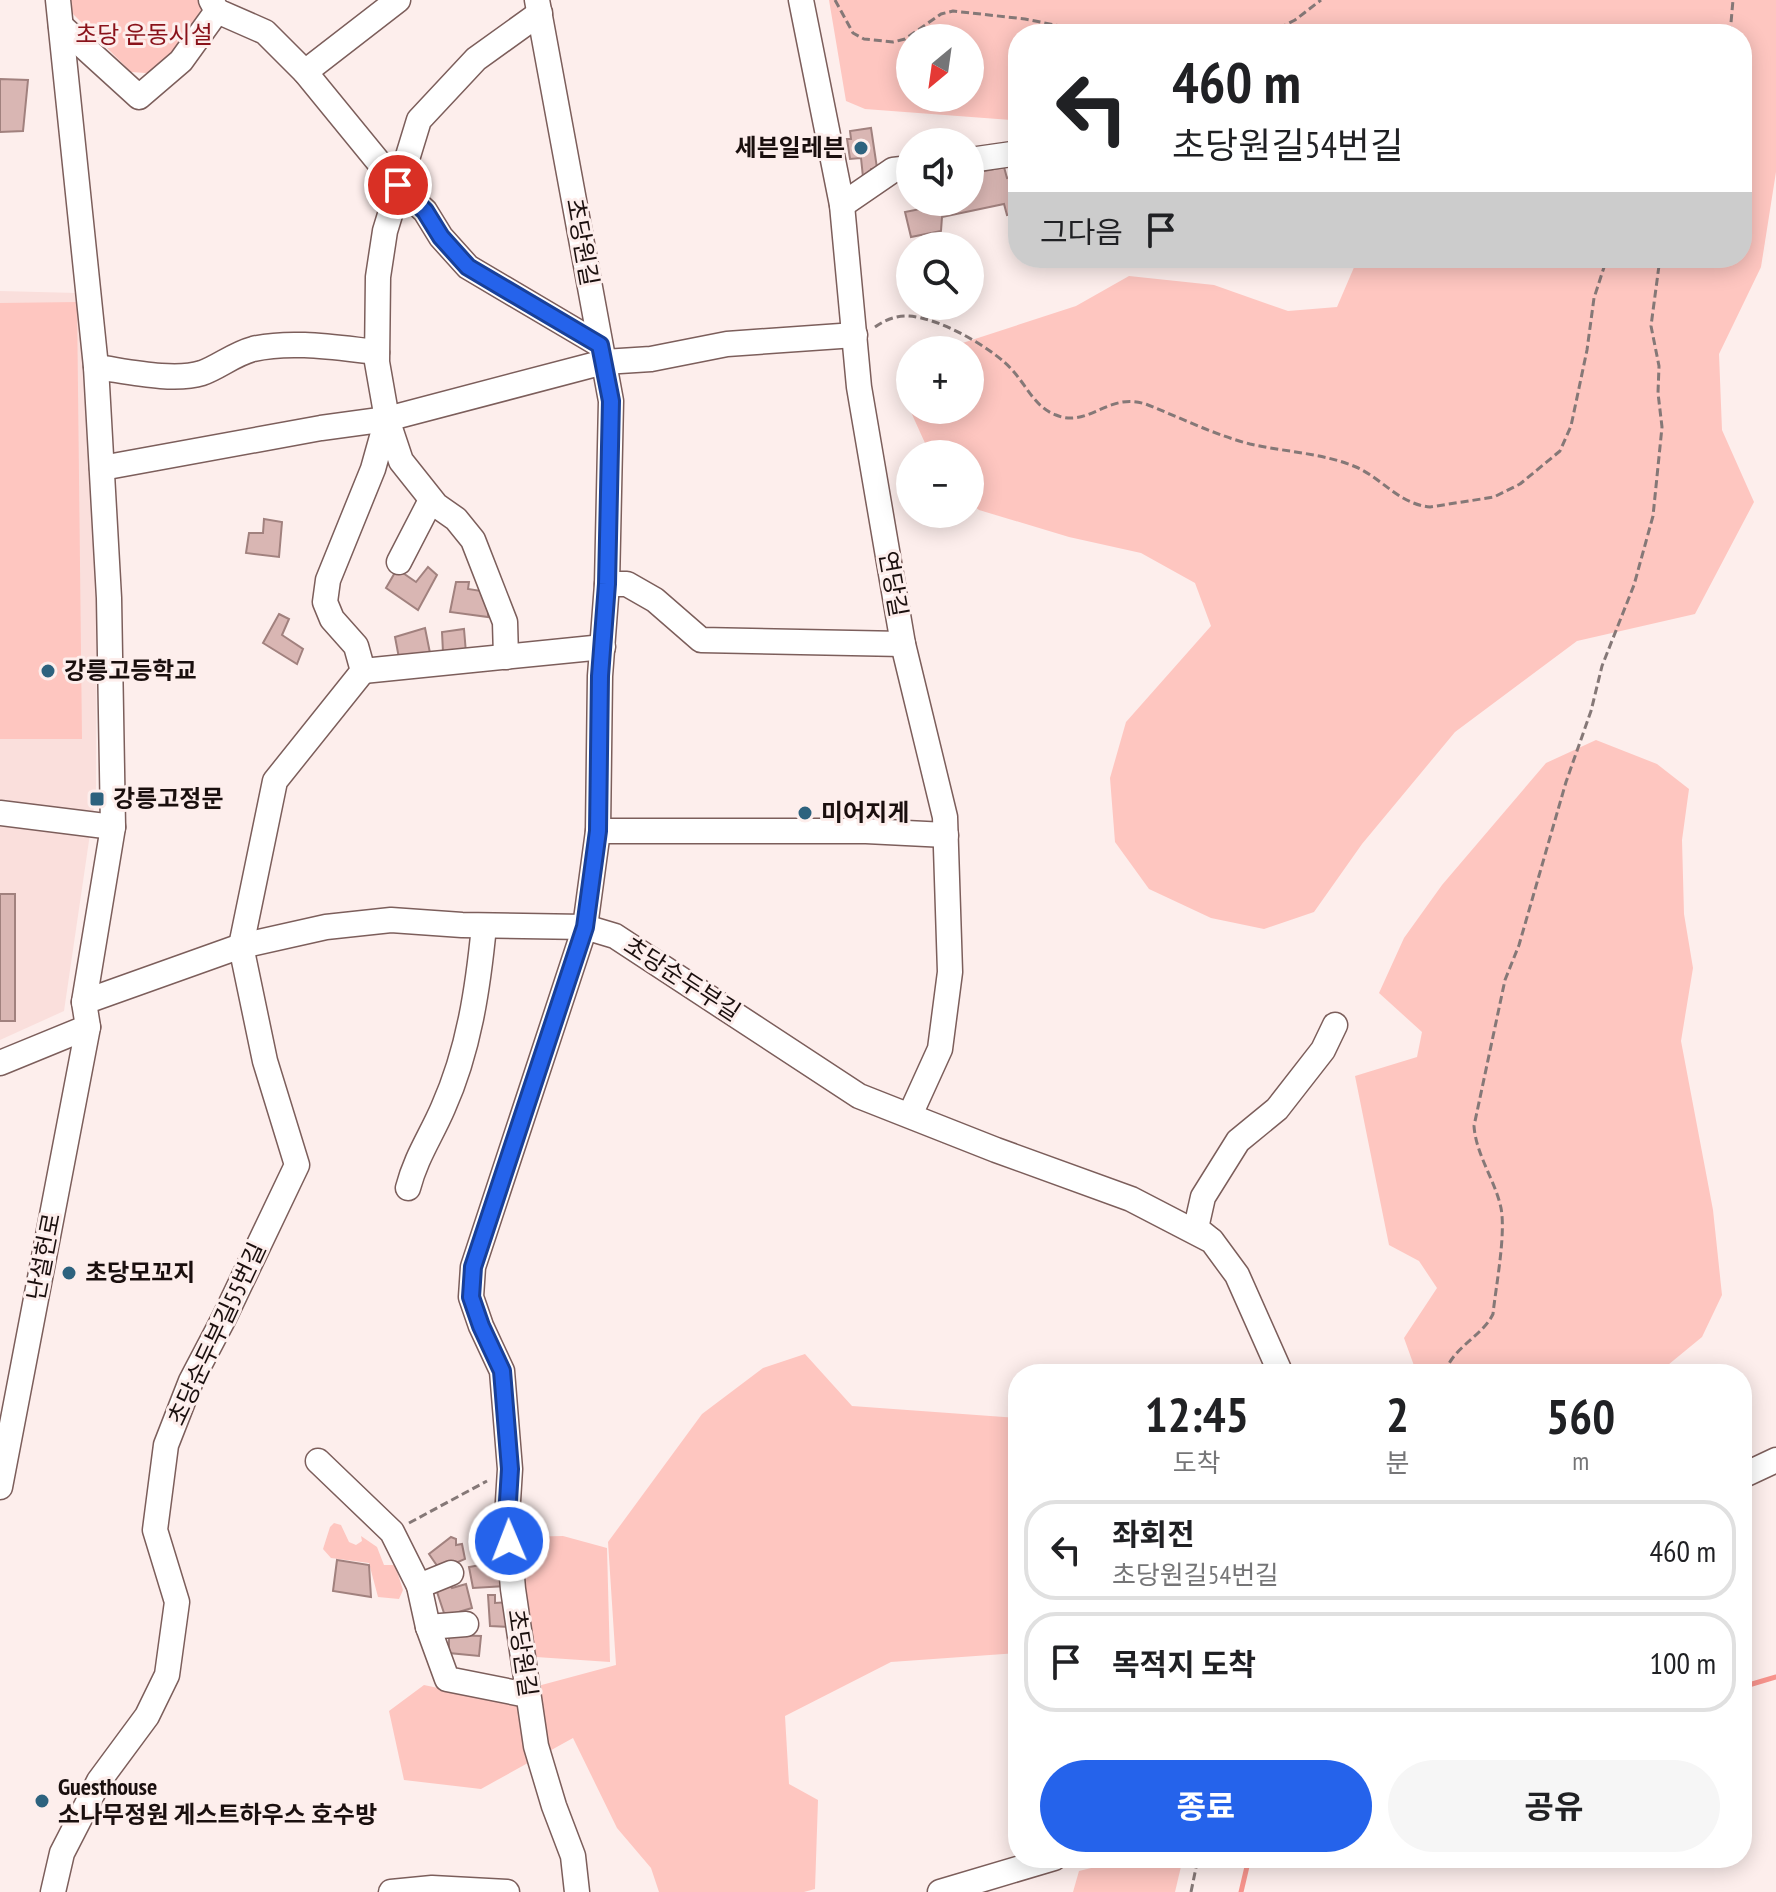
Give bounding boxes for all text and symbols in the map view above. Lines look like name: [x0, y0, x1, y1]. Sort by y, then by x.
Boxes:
park label: 초당 운동시설: [75, 19, 213, 50]
north arrow: [896, 24, 984, 112]
map controls: [896, 24, 984, 528]
text: 460 m: [1172, 46, 1301, 118]
icon: left: [1040, 56, 1144, 160]
text: 초당원길54번길: [1172, 121, 1403, 168]
button: sound: [896, 128, 984, 216]
place label: 세븐일레븐: [735, 132, 845, 163]
marker: 세븐일레븐: [852, 139, 870, 157]
pin: [364, 151, 432, 219]
icon: arrive: [376, 163, 420, 207]
street label: 초당원길: [560, 196, 605, 288]
icon: arrive: [1139, 208, 1183, 252]
text: 그다음: [1040, 212, 1123, 251]
button: search: [896, 232, 984, 320]
button: +: [896, 336, 984, 424]
button: −: [896, 440, 984, 528]
street label: 연당길: [872, 549, 915, 619]
place label: 강릉고등학교: [64, 655, 196, 686]
marker: 강릉고등학교: [39, 662, 57, 680]
place label: 강릉고정문: [113, 783, 223, 814]
marker: 강릉고정문: [88, 790, 106, 808]
place label: 미어지게: [821, 797, 909, 828]
marker: 미어지게: [796, 804, 814, 822]
street label: 초당순두부길: [618, 930, 746, 1028]
street label: 난설헌로: [20, 1211, 67, 1303]
street label: 초당순두부길55번길: [161, 1237, 272, 1430]
place label: 초당모꼬지: [85, 1257, 195, 1288]
marker: 초당모꼬지: [60, 1264, 78, 1282]
text: 12:45: [1145, 1383, 1249, 1445]
text: 2: [1386, 1383, 1409, 1445]
text: 560: [1546, 1385, 1615, 1447]
text: m: [1572, 1444, 1589, 1477]
text: 도착: [1173, 1446, 1221, 1479]
text: 분: [1386, 1446, 1409, 1479]
position arrow: [467, 1499, 551, 1583]
text: 좌회전: [1112, 1514, 1195, 1553]
icon: left: [1044, 1528, 1088, 1572]
text: 460 m: [1650, 1531, 1716, 1570]
text: 초당원길54번길: [1112, 1558, 1279, 1591]
street label: 초당원길: [501, 1607, 544, 1699]
icon: arrive: [1044, 1640, 1088, 1684]
text: 100 m: [1650, 1643, 1716, 1682]
text: 목적지 도착: [1112, 1644, 1256, 1683]
button: 종료: [1040, 1760, 1372, 1852]
button: 공유: [1388, 1760, 1720, 1852]
place label: Guesthouse 소나무정원 게스트하우스 호수방: [58, 1771, 377, 1830]
marker: Guesthouse 소나무정원 게스트하우스 호수방: [33, 1792, 51, 1810]

